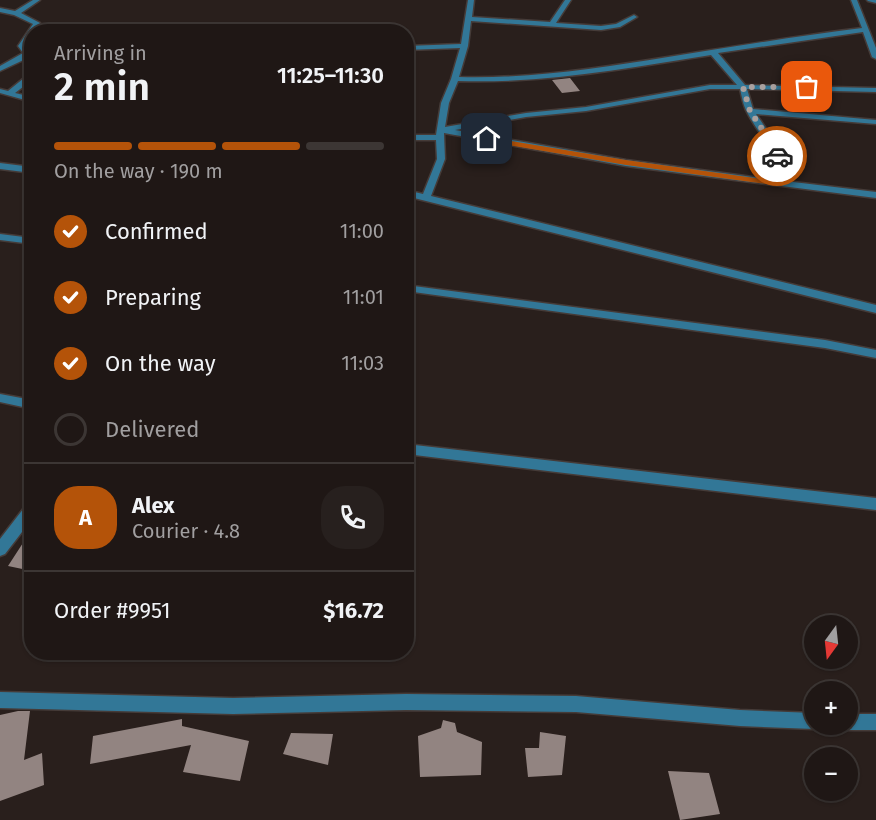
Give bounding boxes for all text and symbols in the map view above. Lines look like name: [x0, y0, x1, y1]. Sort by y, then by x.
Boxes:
text: Arriving in: [54, 41, 147, 65]
pin: [781, 61, 832, 112]
text: 11:25–11:30: [277, 62, 384, 89]
text: 2 min: [54, 64, 150, 110]
icon: bag: [790, 70, 823, 103]
pin: [461, 113, 512, 164]
icon: home: [470, 122, 503, 155]
courier: [747, 126, 807, 186]
icon: car: [761, 140, 794, 173]
text: On the way · 190 m: [54, 159, 223, 183]
icon: check: [54, 215, 87, 248]
text: Confirmed: [105, 218, 208, 245]
text: 11:00: [340, 219, 384, 243]
icon: check: [54, 281, 87, 314]
text: Preparing: [105, 284, 201, 311]
text: 11:01: [343, 285, 384, 309]
icon: check: [54, 347, 87, 380]
text: On the way: [105, 350, 216, 377]
text: 11:03: [341, 351, 384, 375]
text: Delivered: [105, 416, 200, 443]
button: phone: [321, 486, 384, 549]
text: Alex: [132, 492, 175, 519]
text: A: [79, 504, 92, 531]
text: Courier · 4.8: [132, 519, 240, 543]
text: Order #9951: [54, 597, 170, 624]
text: $16.72: [323, 597, 384, 624]
north arrow: [804, 615, 858, 669]
map controls: [804, 615, 858, 801]
button: +: [804, 681, 858, 735]
button: −: [804, 747, 858, 801]

